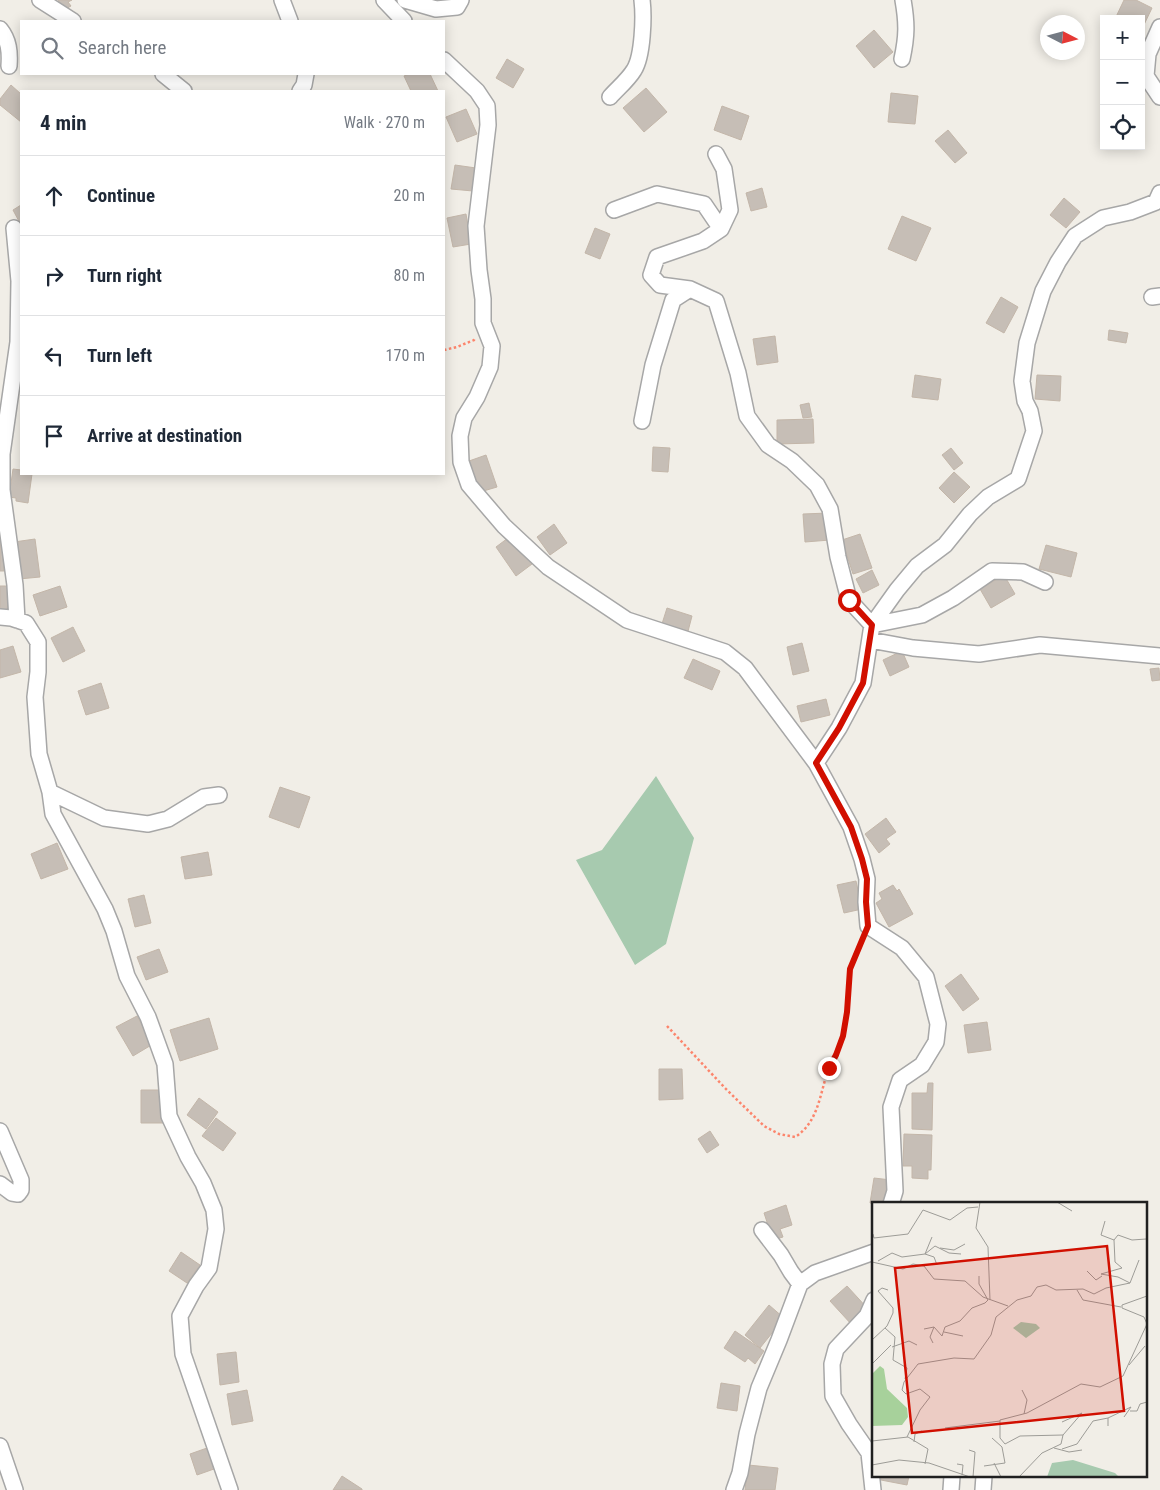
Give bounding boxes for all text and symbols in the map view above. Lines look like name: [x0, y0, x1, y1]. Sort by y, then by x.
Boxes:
north arrow: [1040, 15, 1085, 60]
map controls: [1100, 15, 1145, 150]
button: +: [1100, 15, 1145, 60]
search box: [20, 20, 445, 75]
icon: search: [38, 34, 66, 62]
text: Search here: [78, 36, 166, 59]
button: −: [1100, 60, 1145, 105]
button: locate: [1100, 105, 1145, 150]
text: 4 min: [40, 111, 87, 135]
text: Walk · 270 m: [344, 113, 425, 132]
icon: ahead: [40, 182, 68, 210]
text: Continue: [87, 184, 155, 207]
text: 20 m: [393, 186, 425, 205]
icon: right: [40, 262, 68, 290]
text: Turn right: [87, 264, 162, 287]
text: 80 m: [393, 266, 425, 285]
icon: left: [40, 342, 68, 370]
text: Turn left: [87, 344, 152, 367]
text: 170 m: [386, 346, 425, 365]
icon: arrive: [40, 422, 68, 450]
text: Arrive at destination: [87, 424, 242, 447]
route start: [838, 589, 861, 612]
route end: [818, 1057, 841, 1080]
inset map: [872, 1202, 1148, 1478]

